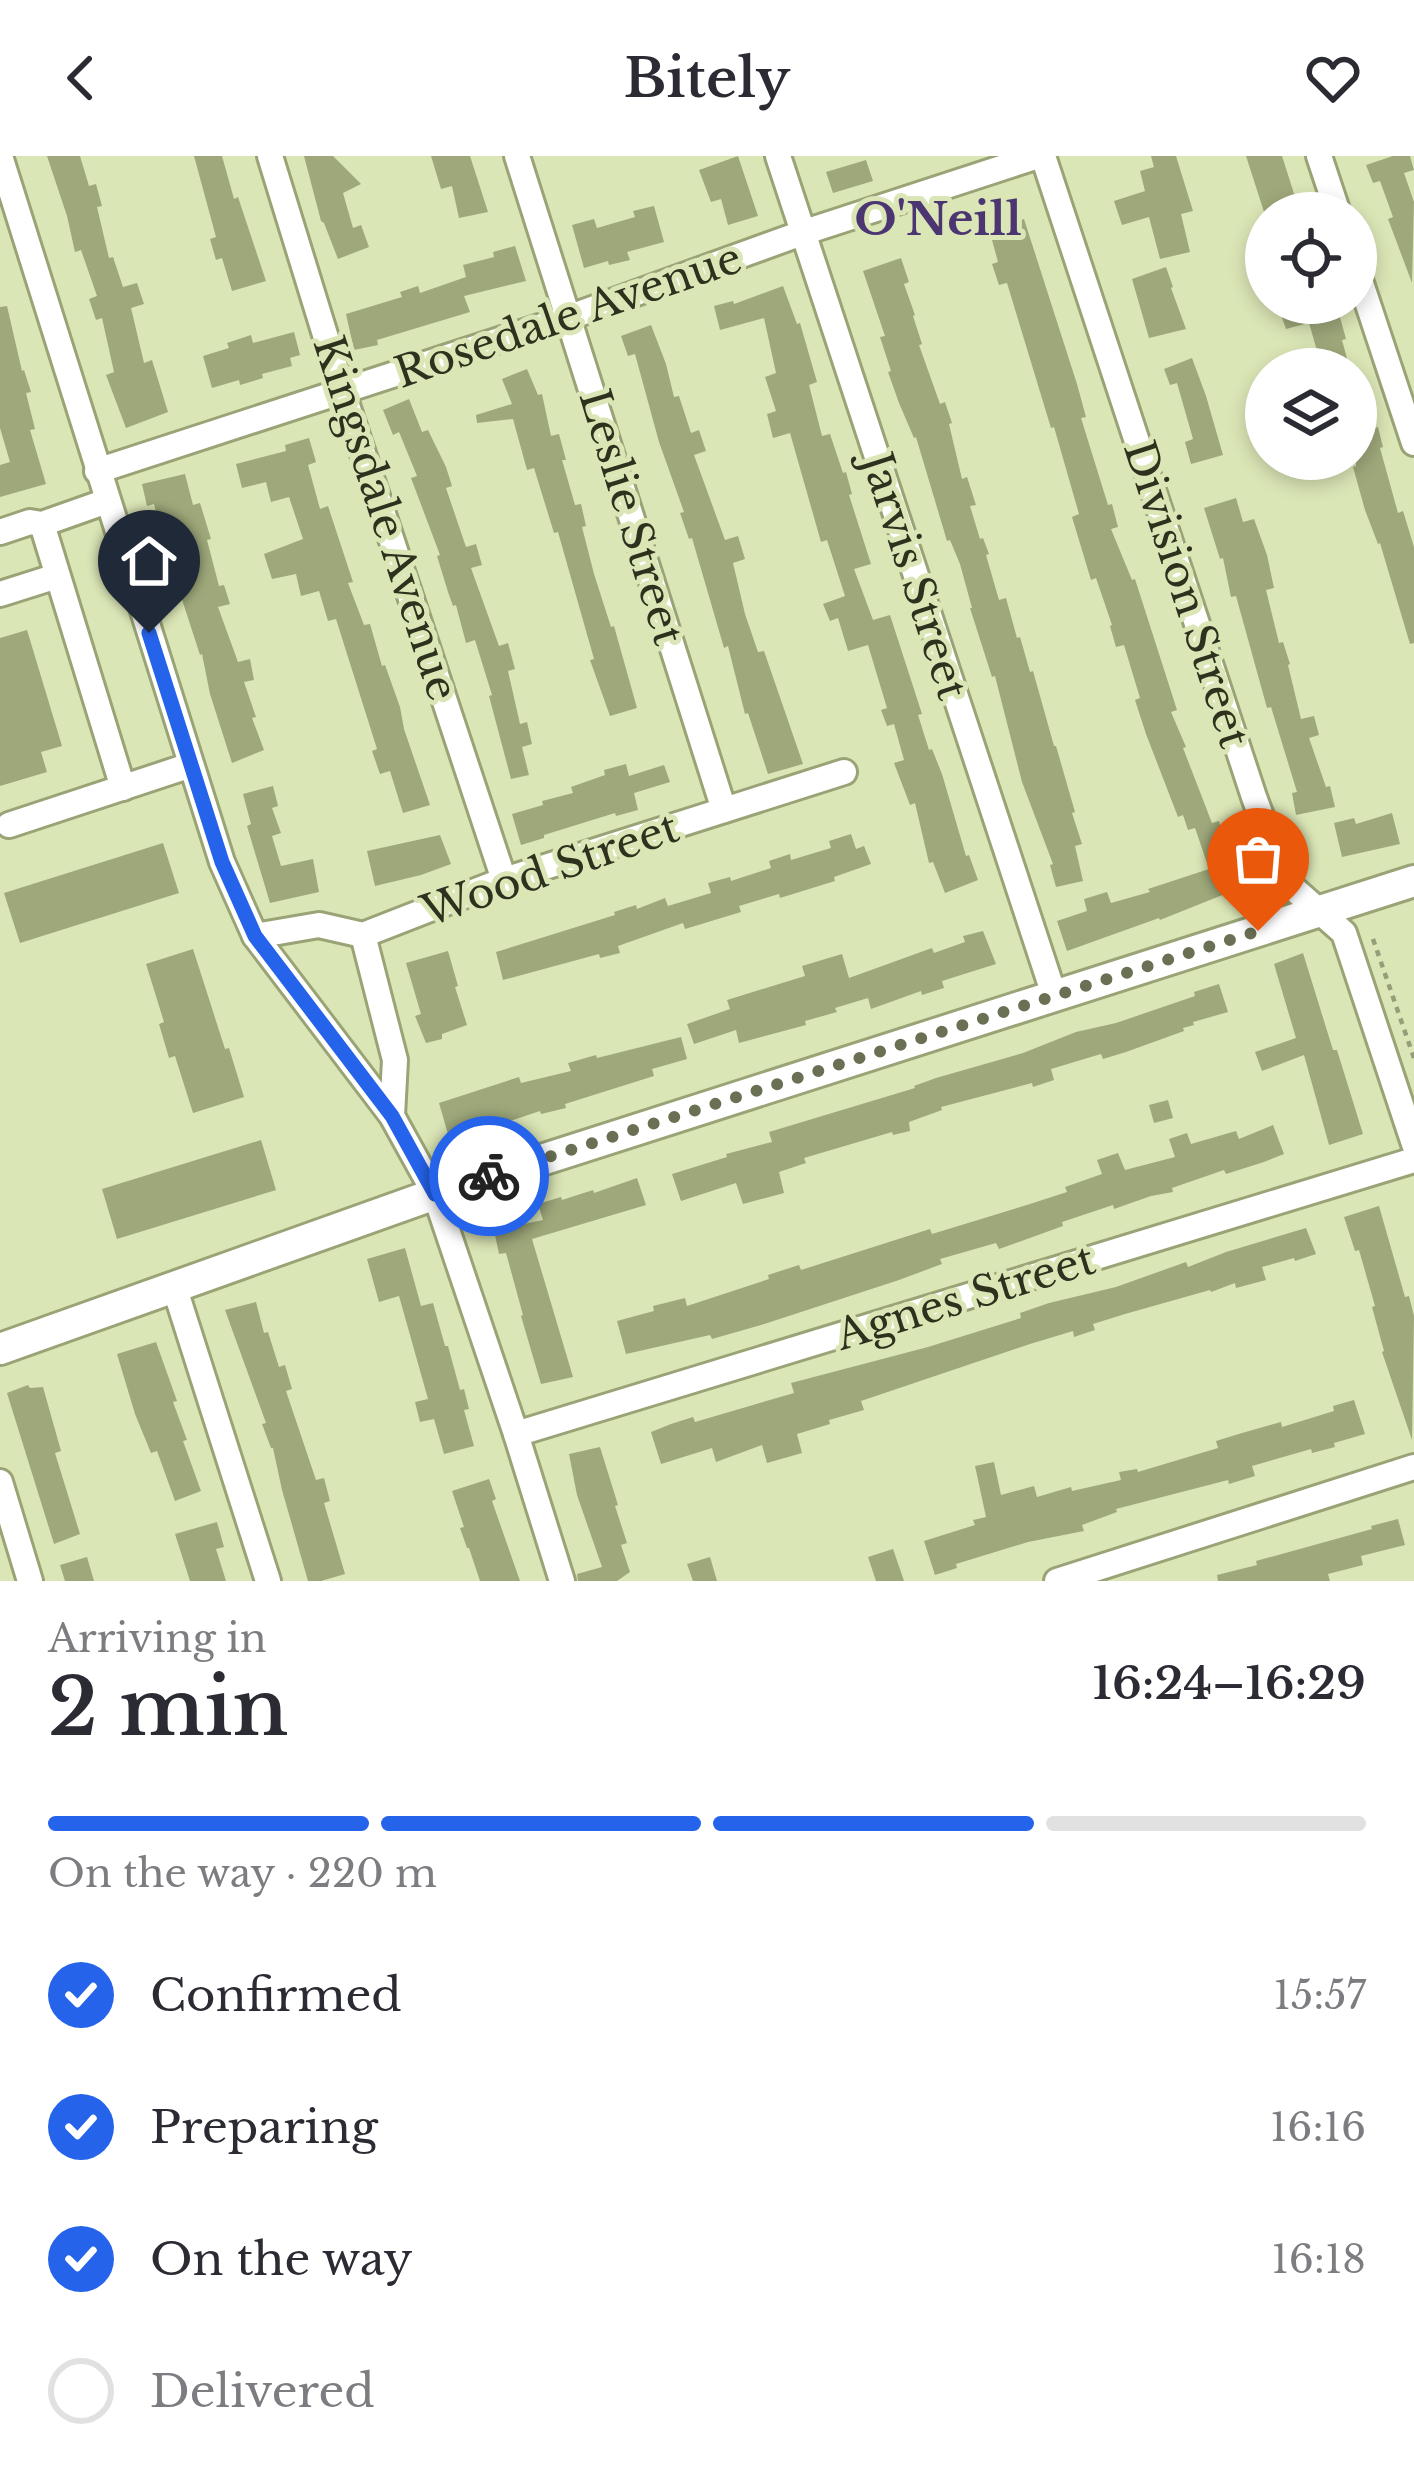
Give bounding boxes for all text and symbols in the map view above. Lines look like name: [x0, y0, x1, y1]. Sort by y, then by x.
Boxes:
icon: back: [48, 45, 114, 111]
text: Bitely: [624, 45, 790, 112]
icon: heart: [1300, 45, 1366, 111]
district label: O'Neill: [854, 191, 1022, 247]
map controls: [1245, 192, 1377, 480]
button: locate: [1245, 192, 1377, 324]
street label: Rosedale Avenue: [388, 231, 748, 399]
street label: Kingsdale Avenue: [303, 329, 469, 707]
button: layers: [1245, 348, 1377, 480]
street label: Leslie Street: [569, 383, 696, 651]
street label: Division Street: [1113, 434, 1261, 754]
street label: Jarvis Street: [849, 442, 979, 706]
pin: [98, 510, 200, 633]
icon: home: [116, 528, 182, 594]
street label: Wood Street: [414, 801, 685, 937]
pin: [1207, 808, 1309, 931]
icon: bag: [1225, 826, 1291, 892]
courier: [429, 1116, 549, 1236]
icon: bike: [456, 1143, 522, 1209]
street label: Agnes Street: [828, 1233, 1101, 1361]
text: Arriving in: [48, 1614, 267, 1663]
text: 16:24–16:29: [1092, 1655, 1366, 1711]
text: 2 min: [48, 1659, 288, 1756]
text: On the way · 220 m: [48, 1849, 437, 1898]
icon: check: [48, 1962, 114, 2028]
text: Confirmed: [150, 1967, 402, 2023]
text: 15:57: [1274, 1971, 1366, 2020]
icon: check: [48, 2094, 114, 2160]
text: Preparing: [150, 2099, 378, 2155]
text: 16:16: [1270, 2103, 1366, 2152]
icon: check: [48, 2226, 114, 2292]
text: On the way: [150, 2231, 413, 2287]
text: 16:18: [1271, 2235, 1366, 2284]
text: Delivered: [150, 2363, 375, 2419]

